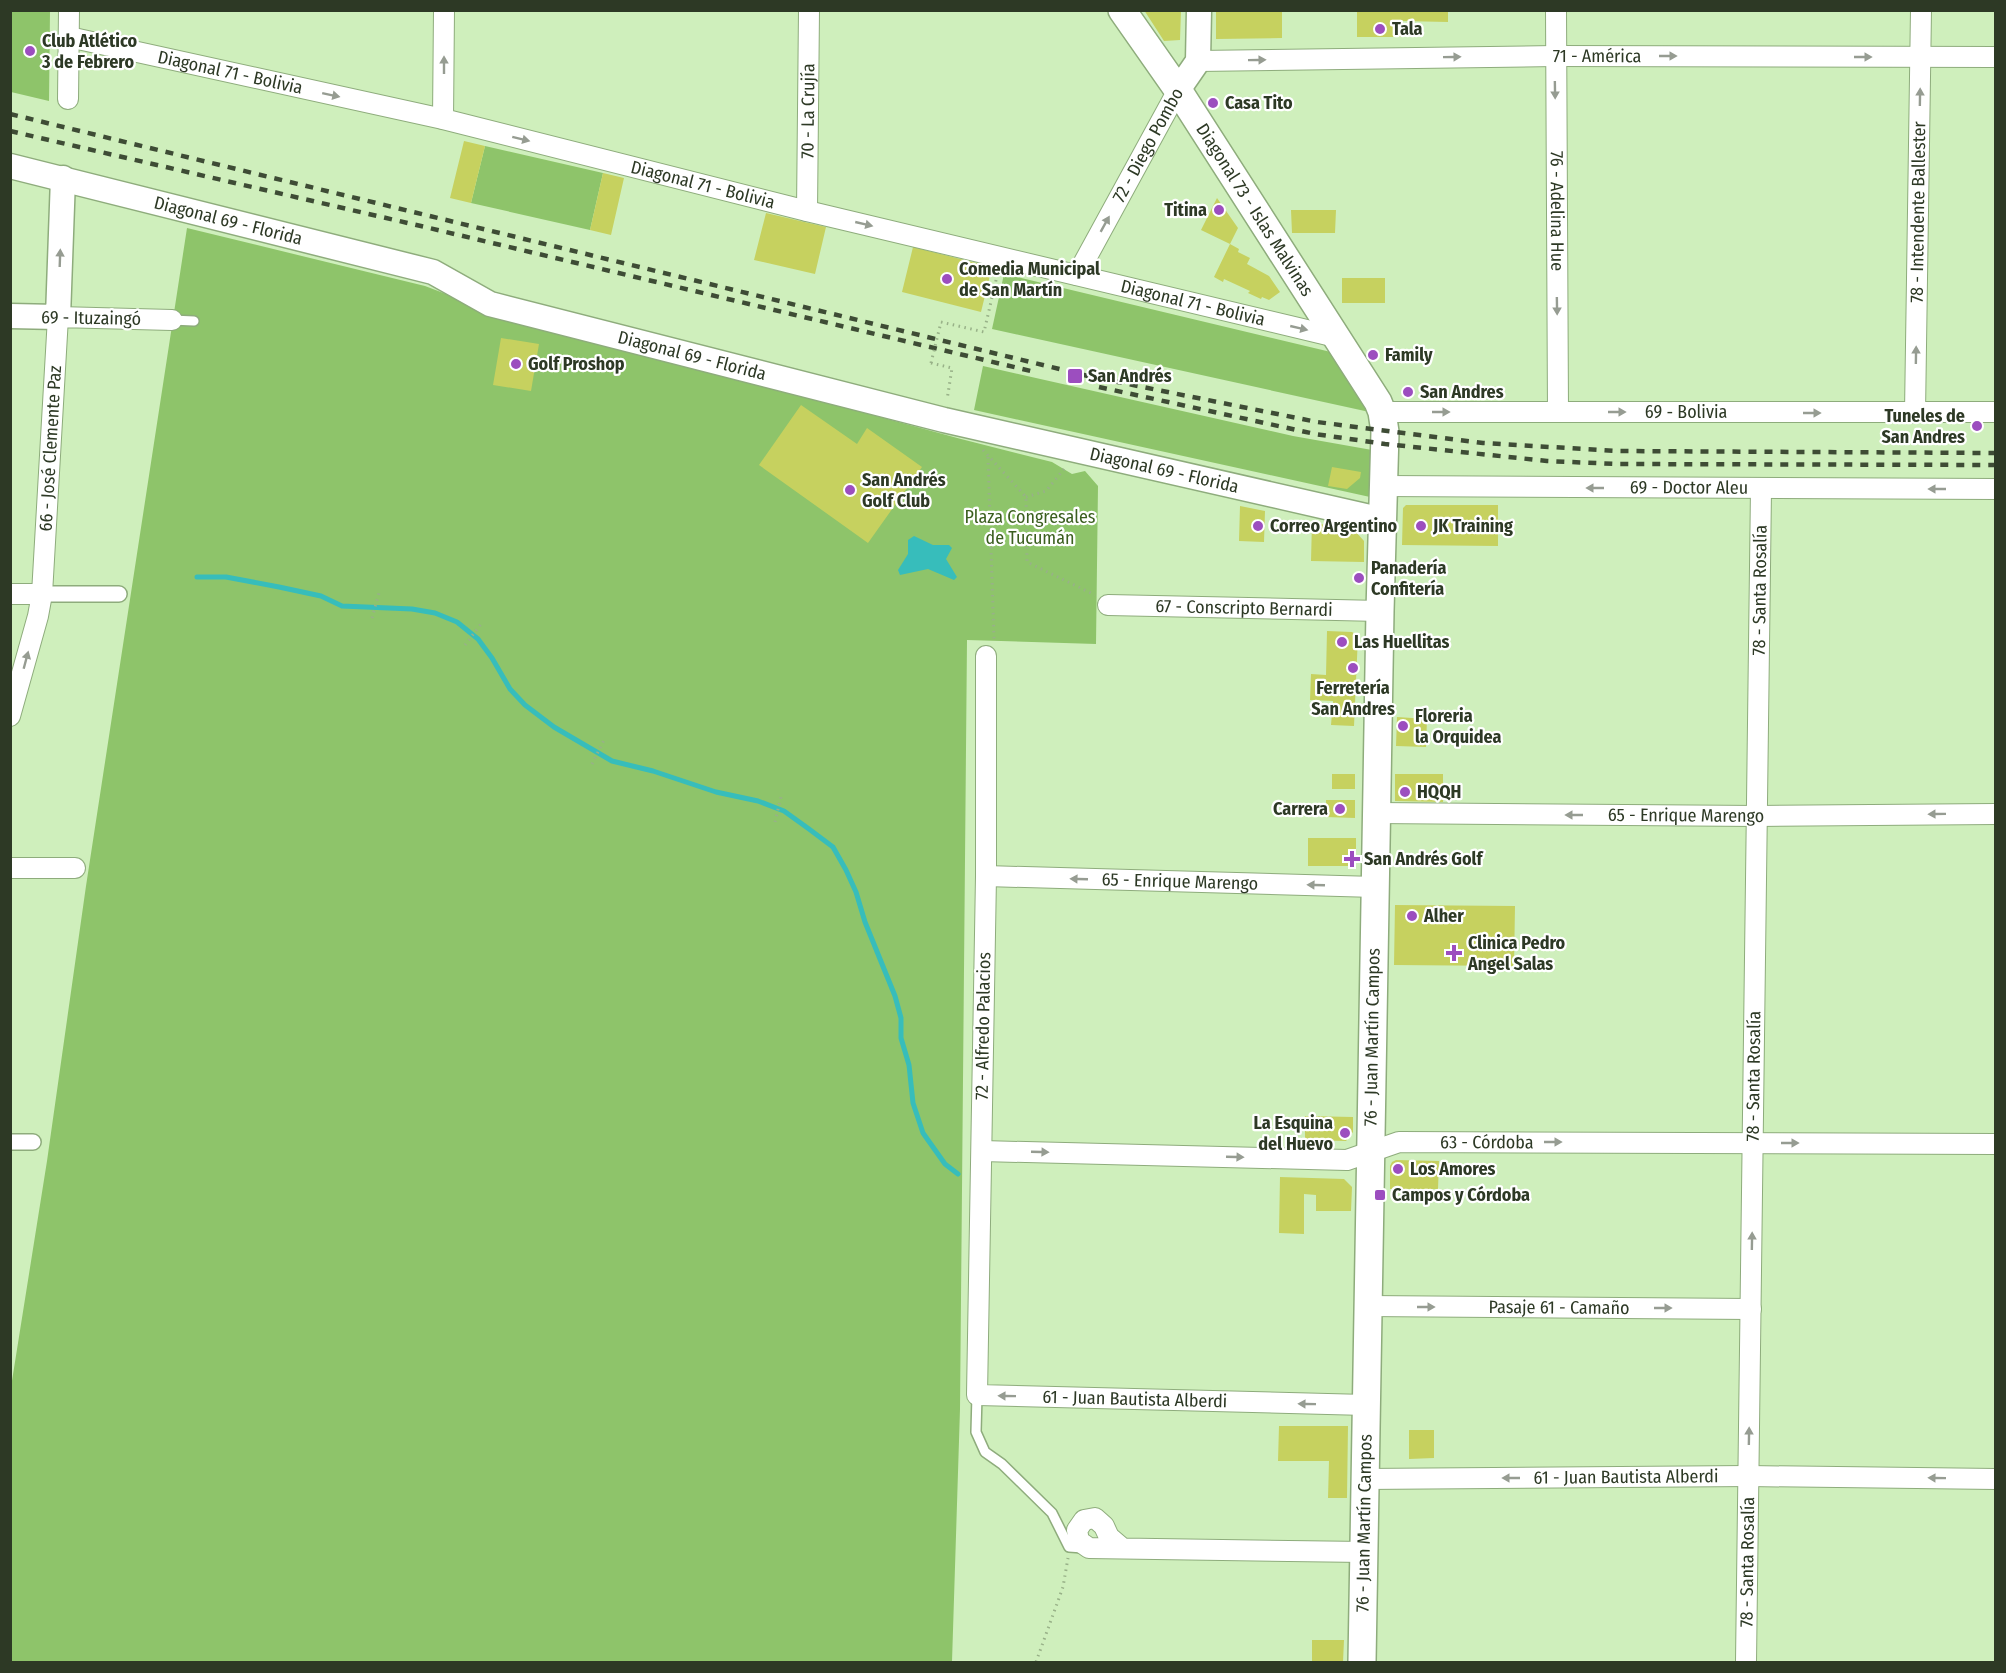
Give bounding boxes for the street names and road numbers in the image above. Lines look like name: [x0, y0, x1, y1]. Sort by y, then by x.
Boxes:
street label: 71 - América: [1553, 45, 1641, 67]
street label: Diagonal 71 - Bolivia: [156, 46, 305, 99]
street label: 70 - La Crujía: [797, 63, 819, 159]
street label: 72 - Diego Pombo: [1108, 84, 1188, 206]
street label: Diagonal 73 - Islas Malvinas: [1191, 119, 1319, 301]
street label: 78 - Intendente Ballester: [1906, 120, 1930, 303]
street label: 76 - Adelina Hue: [1546, 151, 1568, 271]
street label: Diagonal 71 - Bolivia: [629, 156, 777, 214]
street label: Diagonal 69 - Florida: [152, 192, 305, 250]
street label: Diagonal 71 - Bolivia: [1118, 275, 1267, 331]
street label: 69 - Ituzaingó: [41, 306, 141, 330]
street label: Diagonal 69 - Florida: [616, 326, 769, 385]
street label: 66 - José Clemente Paz: [35, 365, 66, 532]
street label: 69 - Bolivia: [1645, 401, 1727, 423]
street label: Diagonal 69 - Florida: [1088, 443, 1241, 498]
street label: 69 - Doctor Aleu: [1630, 476, 1748, 499]
street label: 78 - Santa Rosalía: [1748, 525, 1772, 655]
street label: 67 - Conscripto Bernardi: [1155, 595, 1333, 621]
street label: 65 - Enrique Marengo: [1608, 804, 1764, 827]
street label: 65 - Enrique Marengo: [1101, 868, 1258, 895]
street label: 76 - Juan Martín Campos: [1359, 947, 1385, 1126]
street label: 72 - Alfredo Palacios: [971, 952, 995, 1100]
street label: 78 - Santa Rosalía: [1742, 1010, 1765, 1141]
street label: 63 - Córdoba: [1440, 1131, 1534, 1153]
street label: Pasaje 61 - Camaño: [1489, 1296, 1629, 1319]
street label: 61 - Juan Bautista Alberdi: [1042, 1386, 1228, 1412]
street label: 76 - Juan Martín Campos: [1351, 1433, 1377, 1612]
street label: 61 - Juan Bautista Alberdi: [1533, 1465, 1719, 1489]
street label: 78 - Santa Rosalía: [1735, 1496, 1759, 1627]

